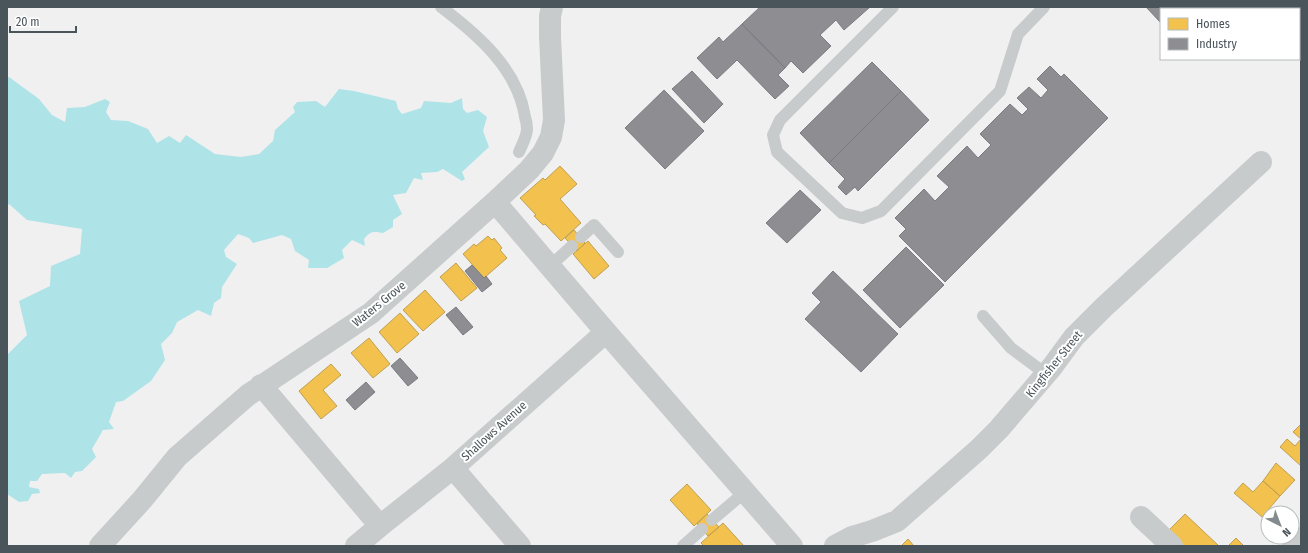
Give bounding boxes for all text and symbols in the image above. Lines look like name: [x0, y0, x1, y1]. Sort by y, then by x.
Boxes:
scale bar: [10, 8, 76, 34]
legend: [1160, 8, 1300, 60]
text: 20 m: [16, 15, 40, 29]
text: Homes: [1196, 17, 1230, 31]
text: Industry: [1196, 37, 1237, 51]
street label: Waters Grove: [350, 278, 408, 330]
street label: Kingfisher Street: [1023, 328, 1085, 400]
street label: Shallows Avenue: [459, 398, 529, 464]
north arrow: [1260, 505, 1300, 545]
text: N: [1280, 525, 1293, 539]

